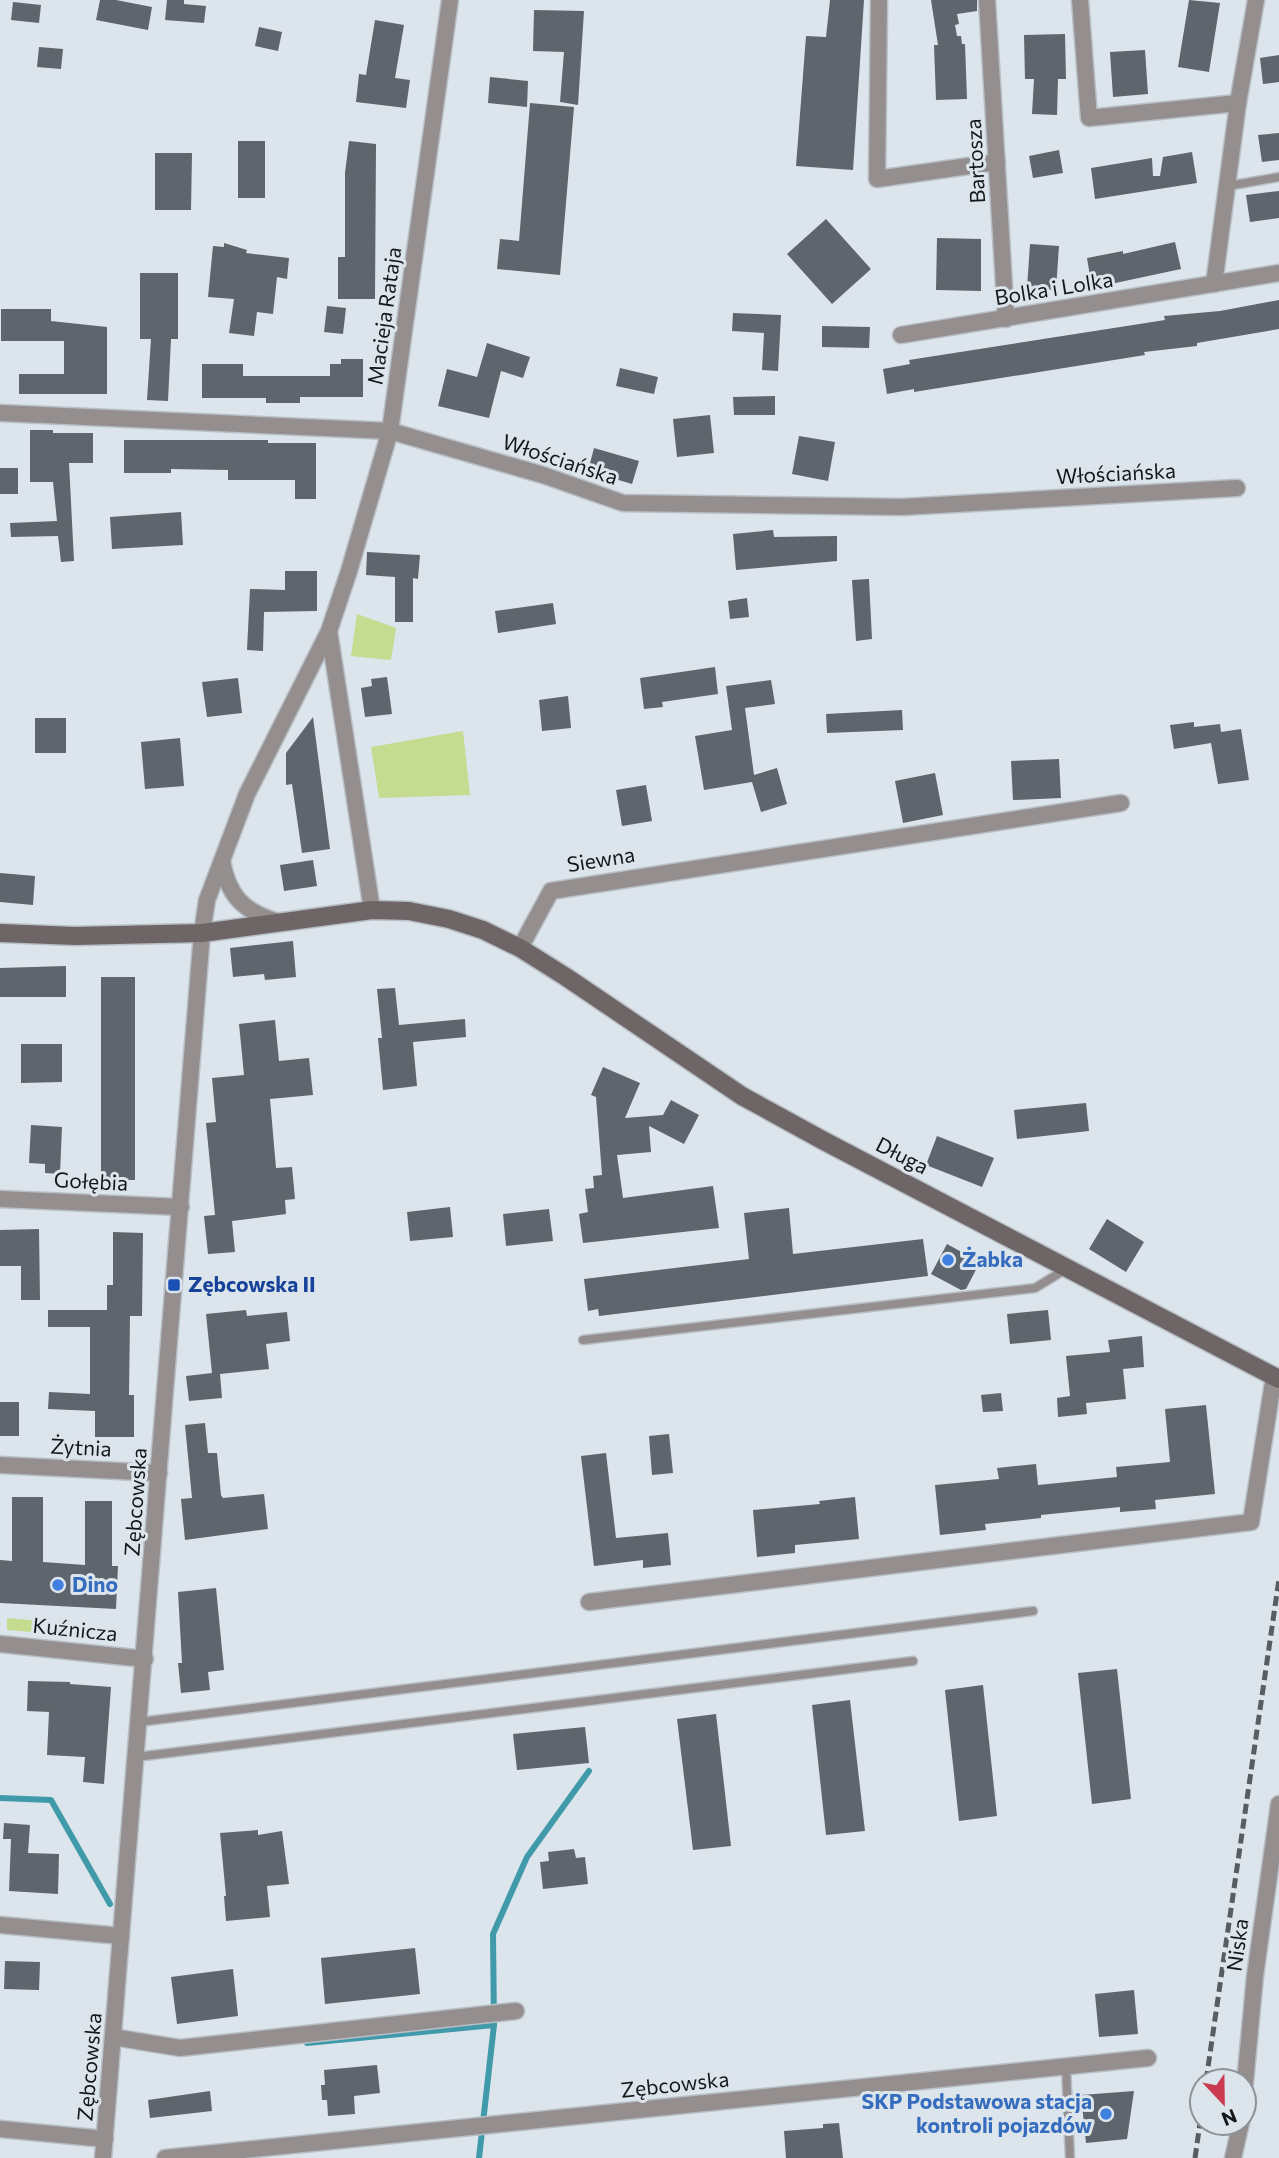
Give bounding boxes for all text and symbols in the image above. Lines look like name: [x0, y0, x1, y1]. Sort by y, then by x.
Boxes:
street label: Bartosza: [960, 118, 989, 204]
street label: Macieja Rataja: [361, 245, 406, 386]
street label: Bolka i Lolka: [993, 266, 1115, 309]
street label: Włościańska: [500, 428, 621, 489]
street label: Włościańska: [1055, 457, 1176, 488]
street label: Siewna: [565, 841, 636, 876]
street label: Długa: [872, 1131, 933, 1178]
street label: Gołębia: [53, 1166, 129, 1195]
place label: Żabka: [962, 1246, 1023, 1271]
marker: Żabka: [940, 1252, 956, 1268]
place label: Zębcowska II: [188, 1271, 316, 1296]
marker: Zębcowska II: [166, 1277, 182, 1293]
street label: Żytnia: [50, 1432, 112, 1461]
street label: Zębcowska: [118, 1447, 151, 1557]
place label: Dino: [72, 1571, 118, 1596]
marker: Dino: [50, 1577, 66, 1593]
street label: Kuźnicza: [31, 1612, 119, 1645]
street label: Niska: [1220, 1917, 1253, 1973]
street label: Zębcowska: [71, 2012, 106, 2122]
street label: Zębcowska: [619, 2065, 730, 2102]
north arrow: [1188, 2067, 1258, 2137]
place label: SKP Podstawowa stacja kontroli pojazdów: [862, 2088, 1093, 2137]
text: N: [1219, 2105, 1240, 2132]
marker: SKP Podstawowa stacja kontroli pojazdów: [1098, 2106, 1114, 2122]

